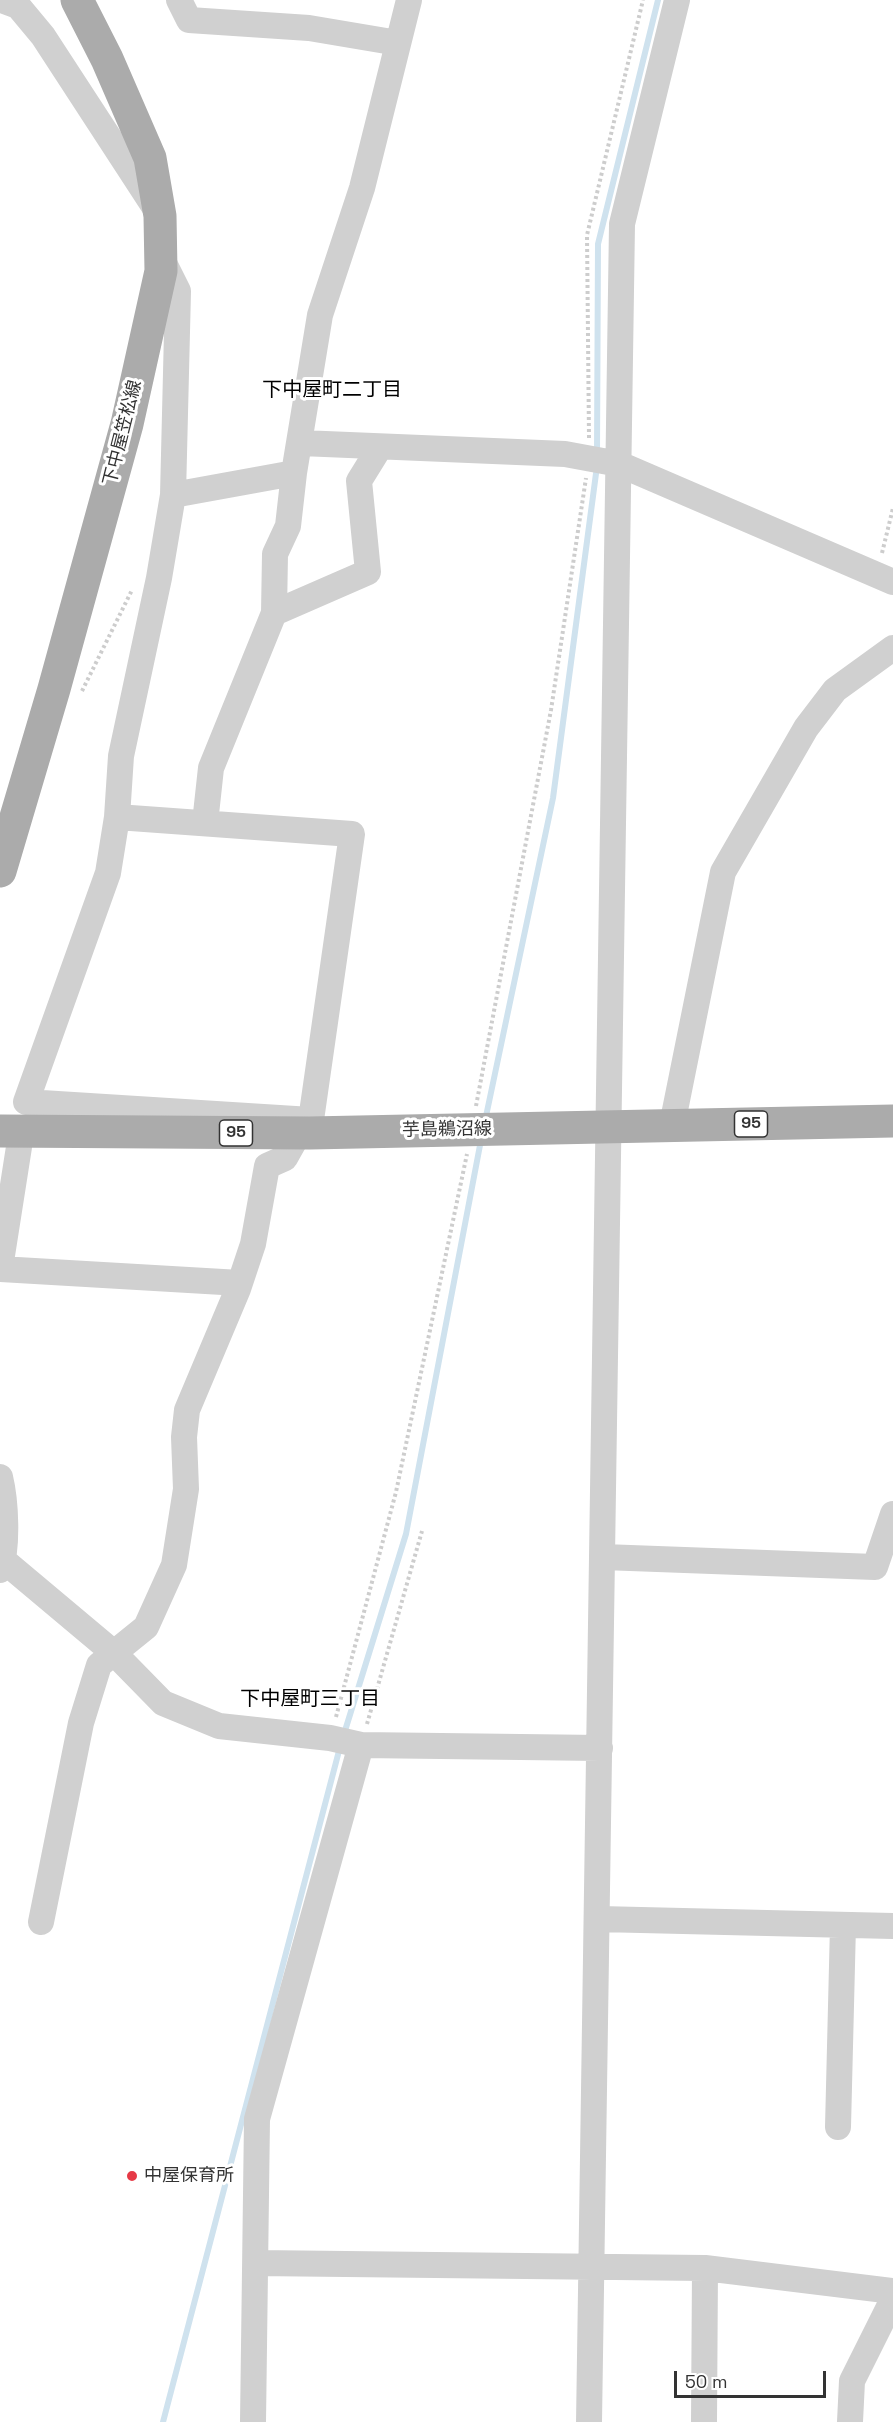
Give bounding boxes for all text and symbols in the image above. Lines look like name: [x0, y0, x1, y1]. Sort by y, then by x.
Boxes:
street label: 下中屋笠松線: [99, 378, 147, 488]
district label: 下中屋町二丁目: [262, 379, 402, 403]
road number: 95: [734, 1111, 768, 1137]
street label: 芋島鵜沼線: [402, 1118, 492, 1142]
road number: 95: [220, 1120, 252, 1146]
district label: 下中屋町三丁目: [240, 1688, 380, 1712]
place label: 中屋保育所: [144, 2165, 234, 2187]
marker: 中屋保育所: [125, 2169, 139, 2183]
scale bar: [677, 2359, 828, 2397]
text: 50 m: [685, 2370, 727, 2393]

